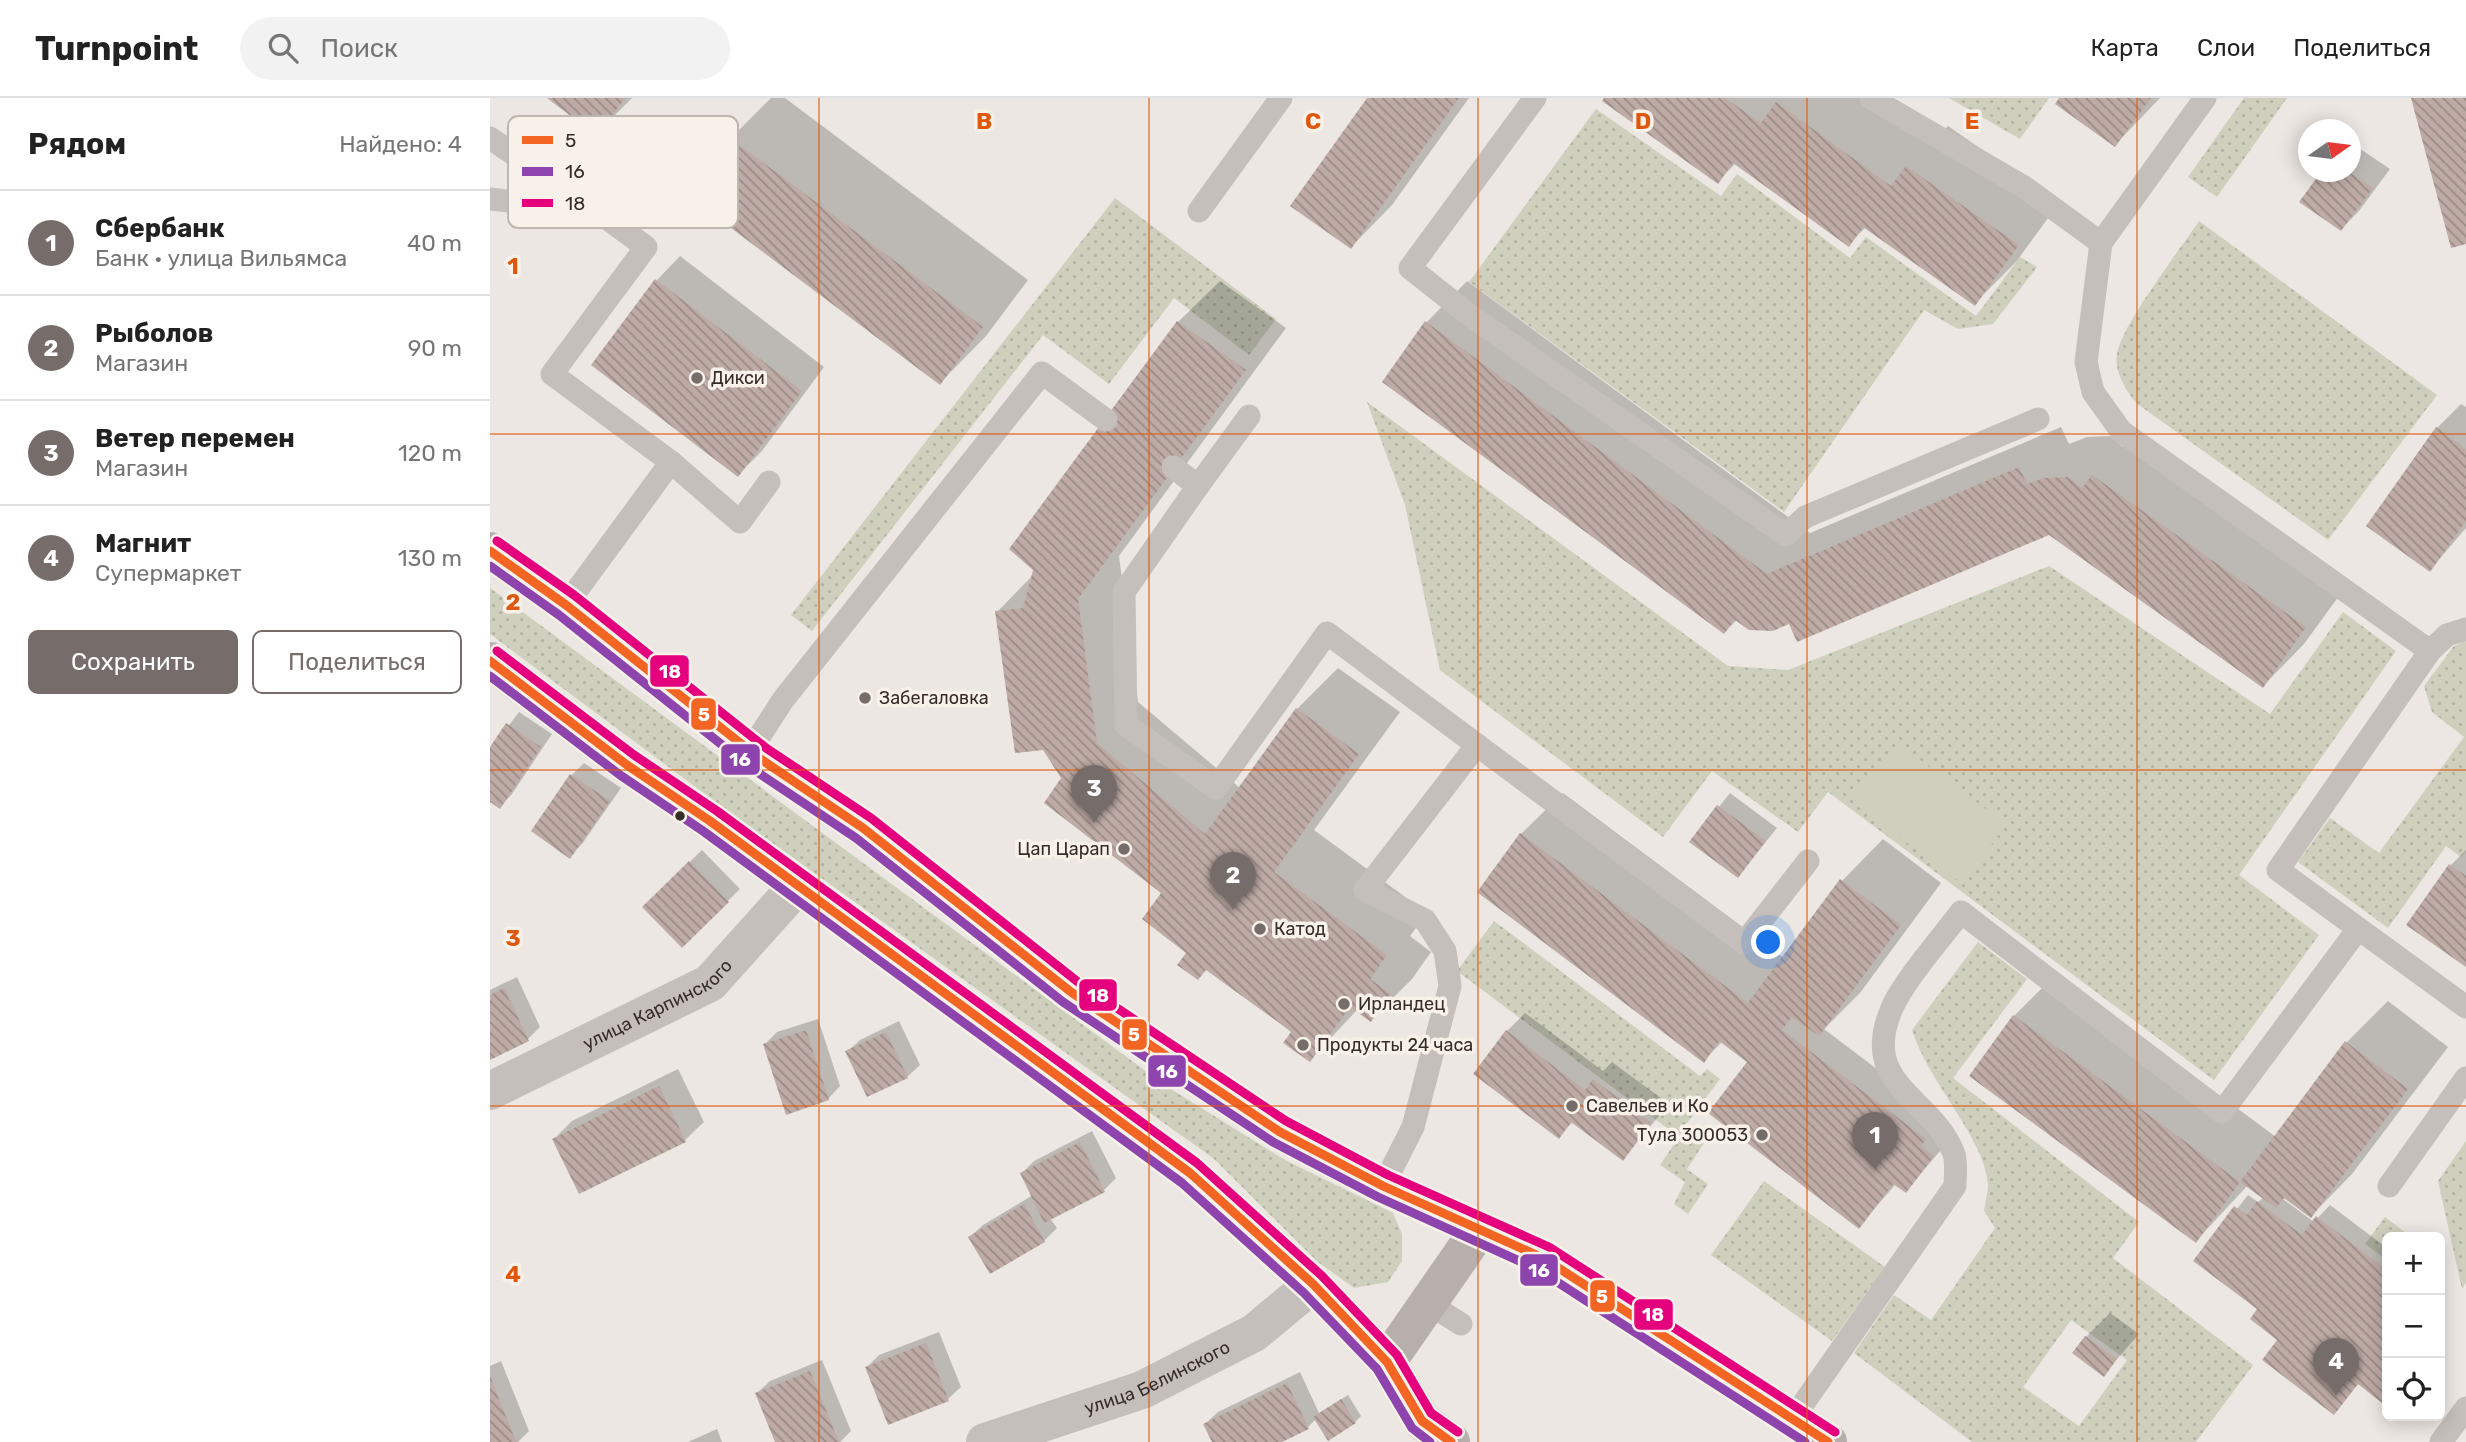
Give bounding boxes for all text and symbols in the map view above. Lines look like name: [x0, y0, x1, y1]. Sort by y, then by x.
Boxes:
search box: [240, 17, 730, 80]
text: Turnpoint: [35, 29, 198, 68]
icon: search: [264, 29, 302, 67]
text: Поиск: [320, 33, 398, 64]
text: Карта: [2090, 34, 2159, 62]
text: Слои: [2197, 34, 2255, 62]
text: Поделиться: [2293, 34, 2431, 62]
text: B: [976, 107, 992, 135]
text: C: [1305, 107, 1321, 135]
text: D: [1635, 107, 1651, 135]
text: E: [1965, 107, 1979, 135]
legend: [508, 116, 738, 228]
north arrow: [2298, 119, 2361, 182]
text: Рядом: [28, 126, 126, 162]
text: 5: [565, 129, 576, 152]
text: Найдено: 4: [339, 130, 462, 158]
text: 16: [565, 160, 585, 183]
text: 18: [565, 192, 585, 215]
text: Сбербанк: [95, 213, 225, 244]
text: 1: [45, 229, 57, 257]
text: 40 m: [407, 229, 462, 257]
text: Банк · улица Вильямса: [95, 244, 347, 272]
text: 1: [507, 252, 519, 280]
text: Рыболов: [95, 318, 214, 349]
text: 2: [44, 334, 58, 362]
text: 90 m: [408, 334, 462, 362]
text: Магазин: [95, 349, 188, 377]
place label: Дикси: [711, 367, 765, 389]
marker: Дикси: [689, 370, 705, 386]
text: Ветер перемен: [95, 423, 295, 454]
text: 3: [43, 439, 59, 467]
text: 120 m: [398, 439, 462, 467]
text: Магазин: [95, 454, 188, 482]
text: Магнит: [95, 528, 191, 559]
text: 4: [43, 544, 59, 572]
text: 130 m: [398, 544, 462, 572]
text: Супермаркет: [95, 559, 242, 587]
text: 2: [506, 588, 520, 616]
button: Сохранить: [28, 630, 238, 694]
button: Поделиться: [252, 630, 462, 694]
line badge: 18: [649, 654, 690, 688]
text: 18: [659, 660, 681, 683]
place label: Забегаловка: [879, 687, 989, 709]
marker: Забегаловка: [857, 690, 873, 706]
line badge: 5: [690, 697, 717, 731]
text: 5: [698, 703, 710, 726]
line badge: 16: [720, 743, 761, 776]
text: 16: [729, 748, 751, 771]
pin: 3: [1071, 765, 1117, 823]
unlabelled marker: [673, 809, 687, 823]
place label: Цап Царап: [1017, 838, 1110, 860]
marker: Цап Царап: [1116, 841, 1132, 857]
pin: 2: [1210, 852, 1256, 910]
place label: Катод: [1274, 918, 1326, 940]
marker: Катод: [1252, 921, 1268, 937]
text: 3: [505, 924, 521, 952]
your location: [1751, 925, 1785, 959]
street label: улица Карпинского: [579, 955, 737, 1055]
line badge: 18: [1078, 978, 1118, 1012]
text: 18: [1087, 984, 1109, 1007]
place label: Ирландец: [1358, 993, 1445, 1015]
marker: Ирландец: [1336, 996, 1352, 1012]
line badge: 5: [1121, 1018, 1148, 1051]
text: 5: [1128, 1023, 1140, 1046]
place label: Продукты 24 часа: [1317, 1034, 1473, 1056]
marker: Продукты 24 часа: [1295, 1037, 1311, 1053]
line badge: 16: [1147, 1054, 1187, 1088]
text: 16: [1156, 1060, 1178, 1083]
place label: Савельев и Ко: [1586, 1095, 1709, 1117]
marker: Савельев и Ко: [1564, 1098, 1580, 1114]
pin: 1: [1852, 1112, 1898, 1170]
place label: Тула 300053: [1637, 1124, 1748, 1146]
marker: Тула 300053: [1754, 1127, 1770, 1143]
map controls: [2382, 1232, 2445, 1421]
button: +: [2382, 1232, 2445, 1295]
line badge: 16: [1519, 1253, 1559, 1287]
text: 16: [1528, 1259, 1550, 1282]
text: 4: [505, 1260, 521, 1288]
line badge: 5: [1589, 1279, 1616, 1313]
text: 5: [1596, 1285, 1608, 1308]
button: −: [2382, 1295, 2445, 1358]
line badge: 18: [1633, 1298, 1674, 1331]
text: 18: [1642, 1303, 1664, 1326]
street label: улица Белинского: [1081, 1336, 1234, 1419]
pin: 4: [2313, 1338, 2359, 1396]
button: locate: [2382, 1358, 2445, 1421]

